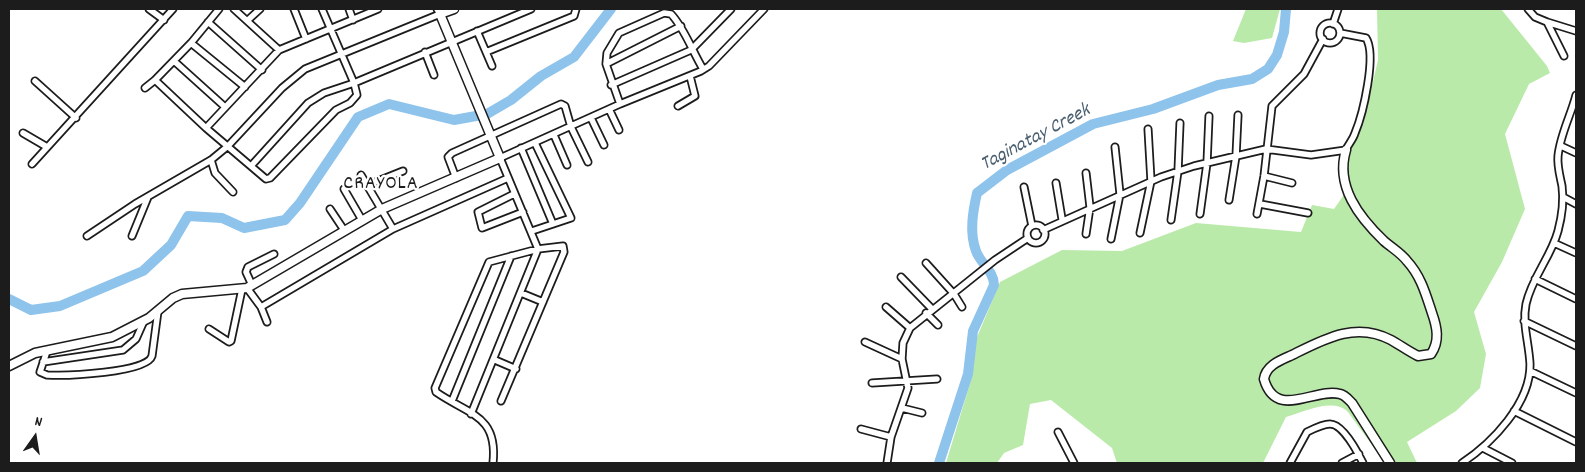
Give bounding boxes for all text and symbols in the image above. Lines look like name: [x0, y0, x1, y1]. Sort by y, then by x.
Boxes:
water label: Taginatay Creek: [977, 100, 1095, 178]
district label: CRAYOLA: [342, 173, 420, 197]
north arrow: [10, 412, 60, 462]
text: N: [33, 412, 44, 433]

